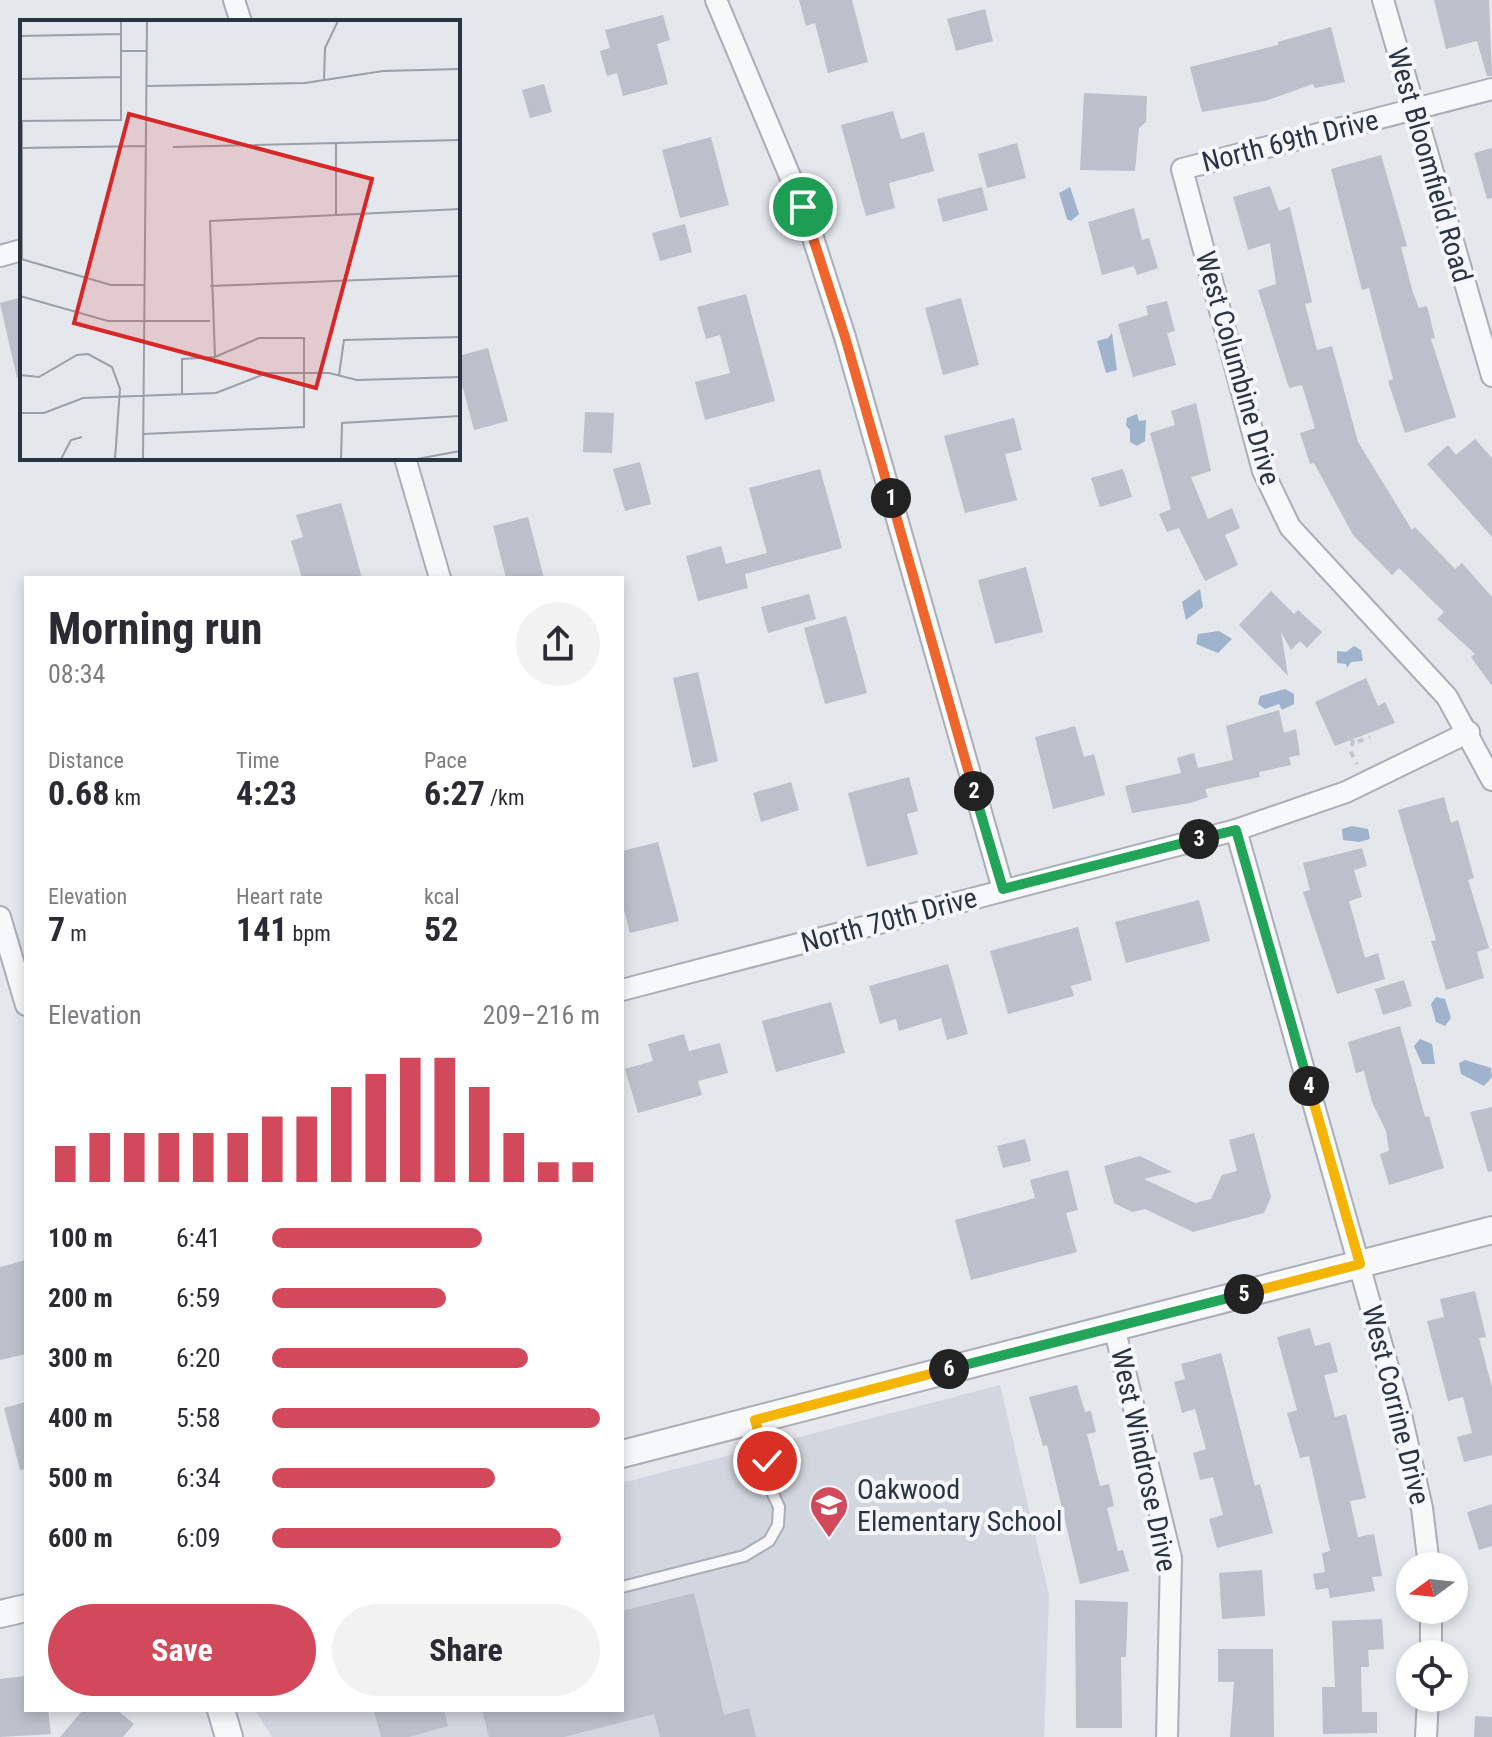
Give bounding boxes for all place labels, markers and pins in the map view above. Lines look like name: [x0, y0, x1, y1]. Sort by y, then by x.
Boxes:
pin: [769, 173, 837, 241]
pin: 1: [871, 478, 911, 518]
pin: 2: [954, 771, 994, 811]
pin: 3: [1179, 819, 1219, 859]
pin: 4: [1289, 1066, 1329, 1106]
pin: 5: [1224, 1274, 1264, 1314]
pin: 6: [929, 1349, 969, 1389]
pin: [733, 1427, 801, 1495]
place label: Oakwood Elementary School: [857, 1473, 1062, 1538]
school or university icon: Oakwood Elementary School: [808, 1484, 850, 1539]

